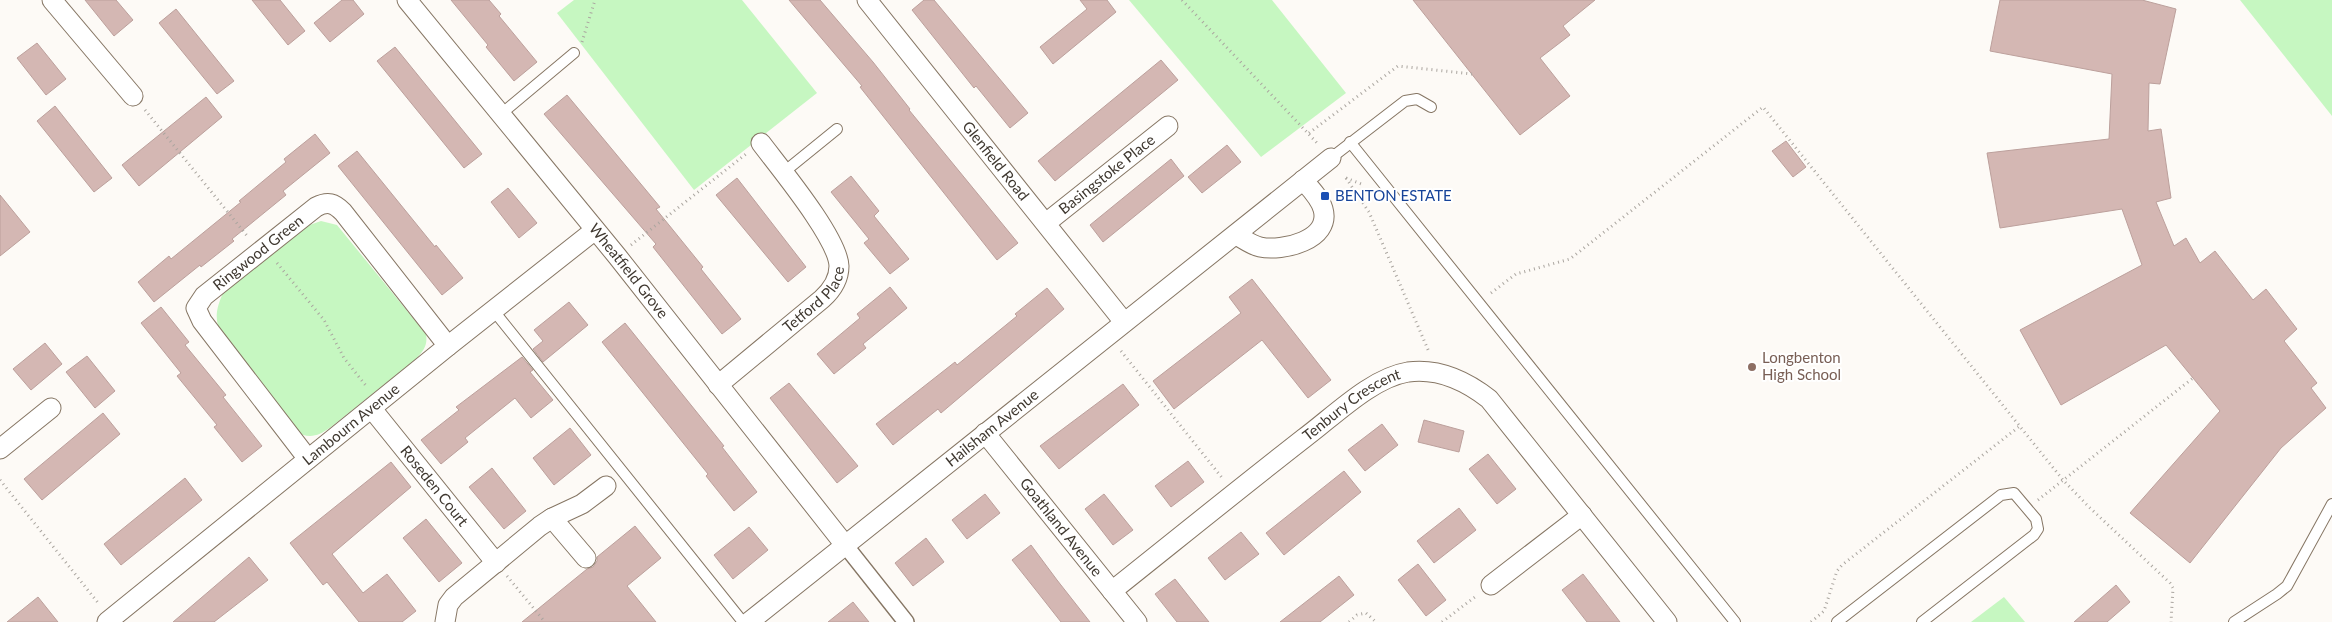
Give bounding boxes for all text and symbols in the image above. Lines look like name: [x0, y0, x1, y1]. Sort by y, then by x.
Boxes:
street label: Glenfield Road: [959, 117, 1033, 204]
street label: Basingstoke Place: [1055, 130, 1158, 217]
place label: BENTON ESTATE: [1335, 186, 1452, 204]
marker: BENTON ESTATE: [1319, 190, 1331, 202]
street label: Ringwood Green: [209, 211, 306, 293]
street label: Wheatfield Grove: [586, 219, 673, 322]
street label: Tetford Place: [779, 265, 847, 336]
place label: Longbenton High School: [1762, 348, 1841, 383]
marker: Longbenton High School: [1746, 361, 1758, 373]
street label: Tenbury Crescent: [1299, 364, 1403, 444]
street label: Lambourn Avenue: [298, 379, 403, 468]
street label: Hailsham Avenue: [942, 385, 1042, 470]
street label: Roseden Court: [397, 442, 473, 530]
street label: Goathland Avenue: [1017, 474, 1107, 580]

